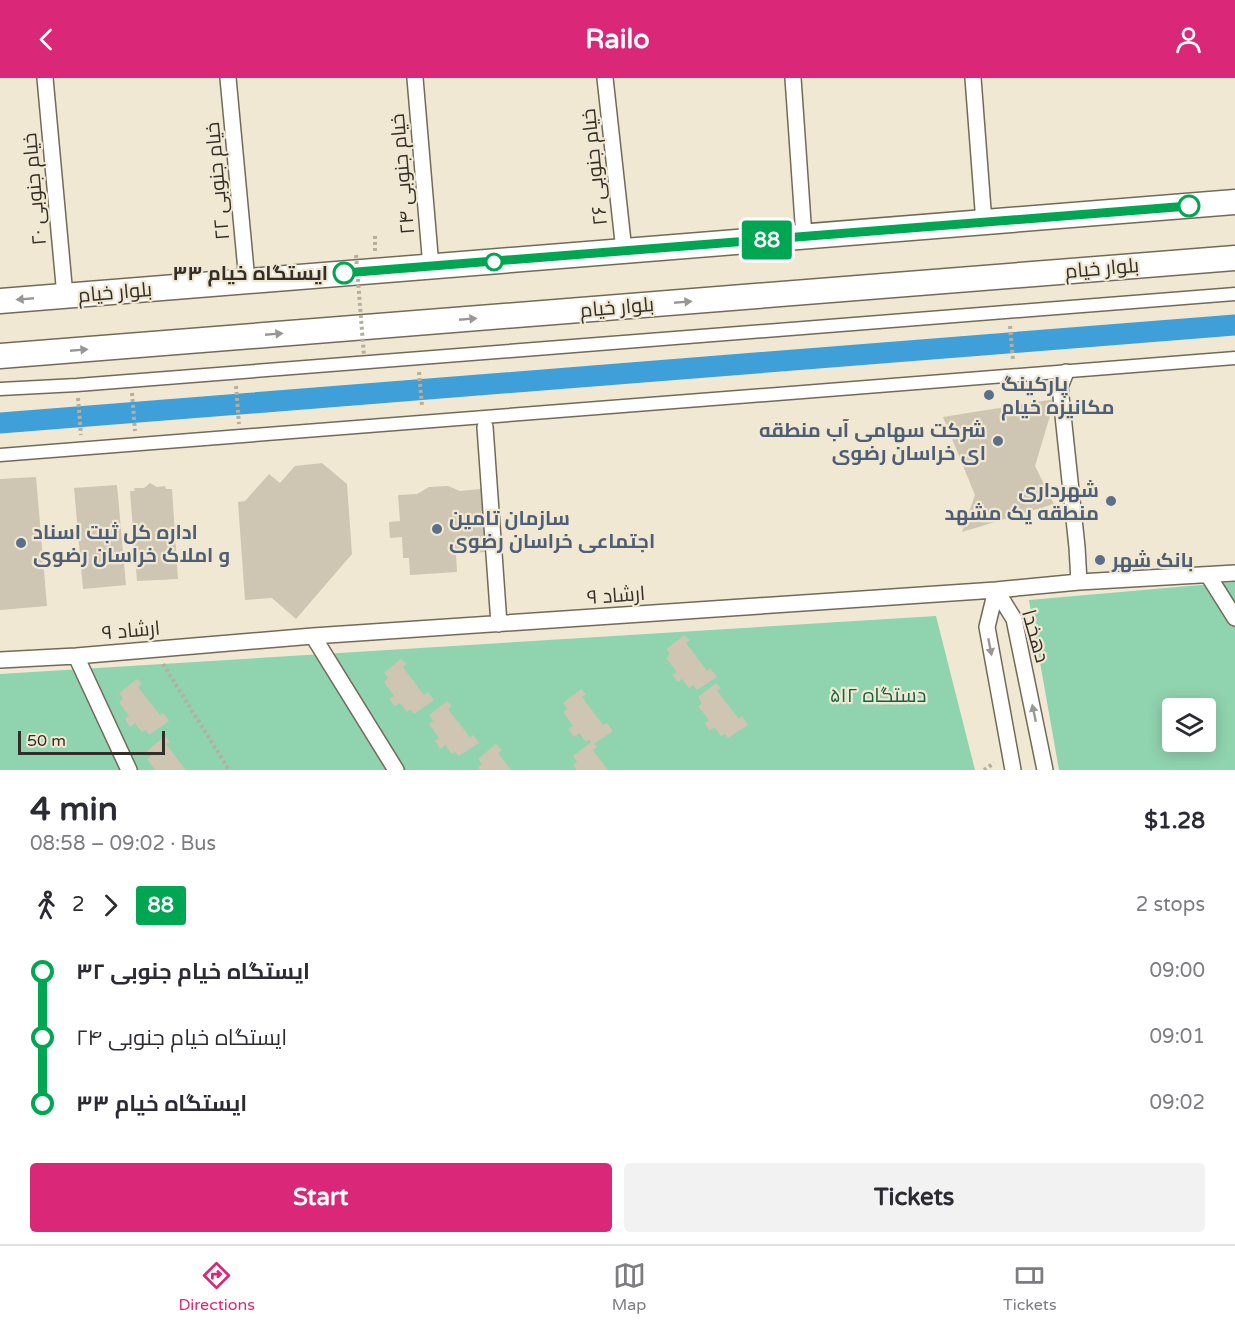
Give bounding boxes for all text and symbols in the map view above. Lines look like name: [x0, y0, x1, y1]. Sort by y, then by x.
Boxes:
icon: back: [30, 23, 63, 56]
text: Railo: [585, 23, 650, 56]
icon: person: [1172, 23, 1205, 56]
street label: خیام جنوبی ۲۶: [577, 107, 614, 227]
street label: خیام جنوبی ۲۴: [386, 112, 421, 235]
street label: خیام جنوبی ۲۲: [201, 121, 236, 241]
street label: خیام جنوبی ۲۰: [18, 132, 53, 246]
unlabelled marker: [1178, 195, 1200, 217]
line badge: 88: [740, 220, 794, 260]
text: 88: [754, 228, 780, 253]
unlabelled marker: [485, 253, 503, 271]
street label: بلوار خیام: [1064, 254, 1140, 285]
place label: ایستگاه خیام ۳۳: [172, 262, 328, 287]
marker: ایستگاه خیام ۳۳: [333, 262, 355, 284]
street label: بلوار خیام: [77, 278, 153, 309]
street label: بلوار خیام: [579, 293, 655, 324]
one-way arrow: [16, 294, 35, 304]
one-way arrow: [674, 297, 693, 307]
one-way arrow: [459, 314, 478, 324]
one-way arrow: [264, 330, 283, 339]
one-way arrow: [70, 345, 89, 355]
place label: پارکینگ مکانیزه خیام: [1001, 373, 1114, 421]
marker: پارکینگ مکانیزه خیام: [982, 388, 996, 402]
place label: شرکت سهامی آب منطقه ای خراسان رضوی: [759, 419, 986, 466]
marker: شرکت سهامی آب منطقه ای خراسان رضوی: [991, 434, 1005, 448]
place label: شهرداری منطقه یک مشهد: [945, 479, 1099, 526]
marker: شهرداری منطقه یک مشهد: [1104, 494, 1118, 508]
place label: سازمان تامین اجتماعی خراسان رضوی: [449, 507, 655, 554]
place label: اداره کل ثبت اسناد و املاک خراسان رضوی: [33, 521, 230, 568]
marker: سازمان تامین اجتماعی خراسان رضوی: [430, 522, 444, 536]
marker: اداره کل ثبت اسناد و املاک خراسان رضوی: [14, 536, 28, 550]
place label: بانک شهر: [1111, 549, 1194, 573]
marker: بانک شهر: [1093, 553, 1107, 567]
street label: ارشاد ۹: [586, 582, 646, 610]
street label: دهخدا: [1016, 607, 1054, 665]
street label: ارشاد ۹: [101, 616, 161, 645]
one-way arrow: [986, 637, 995, 656]
park label: ۵۱۲ دستگاه: [830, 684, 926, 708]
map controls: [1162, 698, 1216, 752]
button: layers: [1162, 698, 1216, 752]
one-way arrow: [1028, 703, 1038, 722]
scale bar: [18, 728, 165, 756]
text: 50 m: [27, 731, 66, 751]
text: 4 min: [30, 790, 118, 829]
text: $1.28: [1144, 808, 1205, 834]
text: 08:58 – 09:02 · Bus: [30, 832, 216, 856]
icon: walk: [30, 889, 63, 922]
icon: forward: [94, 889, 127, 922]
text: 2: [72, 893, 85, 917]
text: 88: [148, 893, 174, 918]
text: 2 stops: [1136, 893, 1205, 917]
text: ایستگاه خیام جنوبی ۳۲: [76, 959, 310, 985]
text: 09:00: [1150, 959, 1205, 983]
text: ایستگاه خیام جنوبی ۲۴: [76, 1025, 287, 1051]
text: 09:01: [1150, 1025, 1205, 1049]
text: ایستگاه خیام ۳۳: [76, 1091, 247, 1117]
text: 09:02: [1150, 1091, 1205, 1115]
button: Start: [30, 1163, 612, 1232]
button: Tickets: [624, 1163, 1205, 1232]
tab: Directions: [178, 1259, 255, 1315]
tab: Map: [612, 1259, 646, 1315]
tab: Tickets: [1003, 1259, 1057, 1315]

